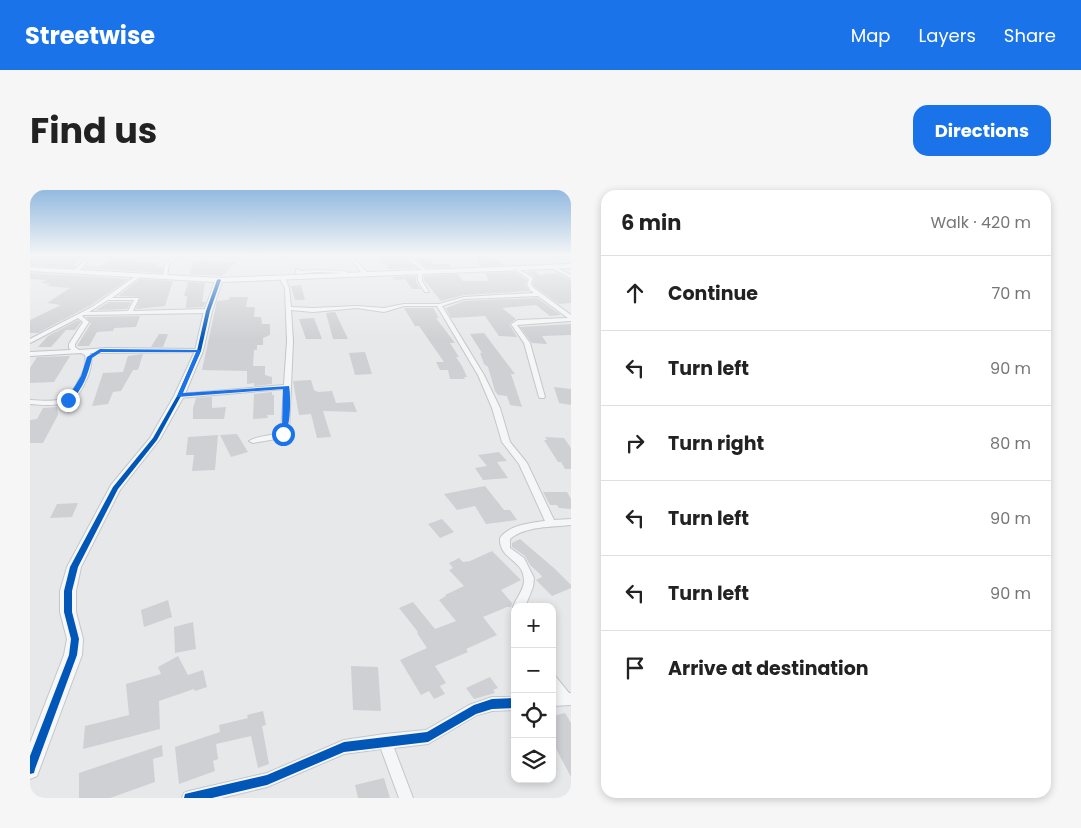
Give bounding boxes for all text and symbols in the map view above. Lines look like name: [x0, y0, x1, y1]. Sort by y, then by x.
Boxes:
text: Streetwise: [25, 19, 155, 52]
text: Map: [851, 23, 891, 48]
text: Layers: [919, 23, 976, 48]
text: Share: [1004, 23, 1056, 48]
button: Directions: [913, 105, 1051, 156]
text: Find us: [30, 106, 157, 155]
text: 6 min: [621, 208, 681, 237]
text: Walk · 420 m: [930, 211, 1031, 234]
icon: ahead: [621, 279, 649, 307]
text: Continue: [668, 280, 758, 307]
text: 70 m: [991, 282, 1031, 305]
icon: left: [621, 354, 649, 382]
text: Turn left: [668, 355, 749, 382]
text: 90 m: [990, 357, 1031, 380]
route end: [57, 389, 80, 412]
route start: [272, 423, 295, 446]
icon: right: [621, 429, 649, 457]
text: Turn right: [668, 430, 764, 457]
text: 80 m: [990, 432, 1031, 455]
icon: left: [621, 504, 649, 532]
text: Turn left: [668, 505, 749, 532]
text: 90 m: [990, 507, 1031, 530]
icon: left: [621, 579, 649, 607]
text: Turn left: [668, 580, 749, 607]
text: 90 m: [990, 582, 1031, 605]
map controls: [511, 603, 556, 783]
button: +: [511, 603, 556, 648]
button: −: [511, 648, 556, 693]
icon: arrive: [621, 654, 649, 682]
text: Arrive at destination: [668, 655, 869, 682]
button: locate: [511, 693, 556, 738]
button: layers: [511, 738, 556, 783]

